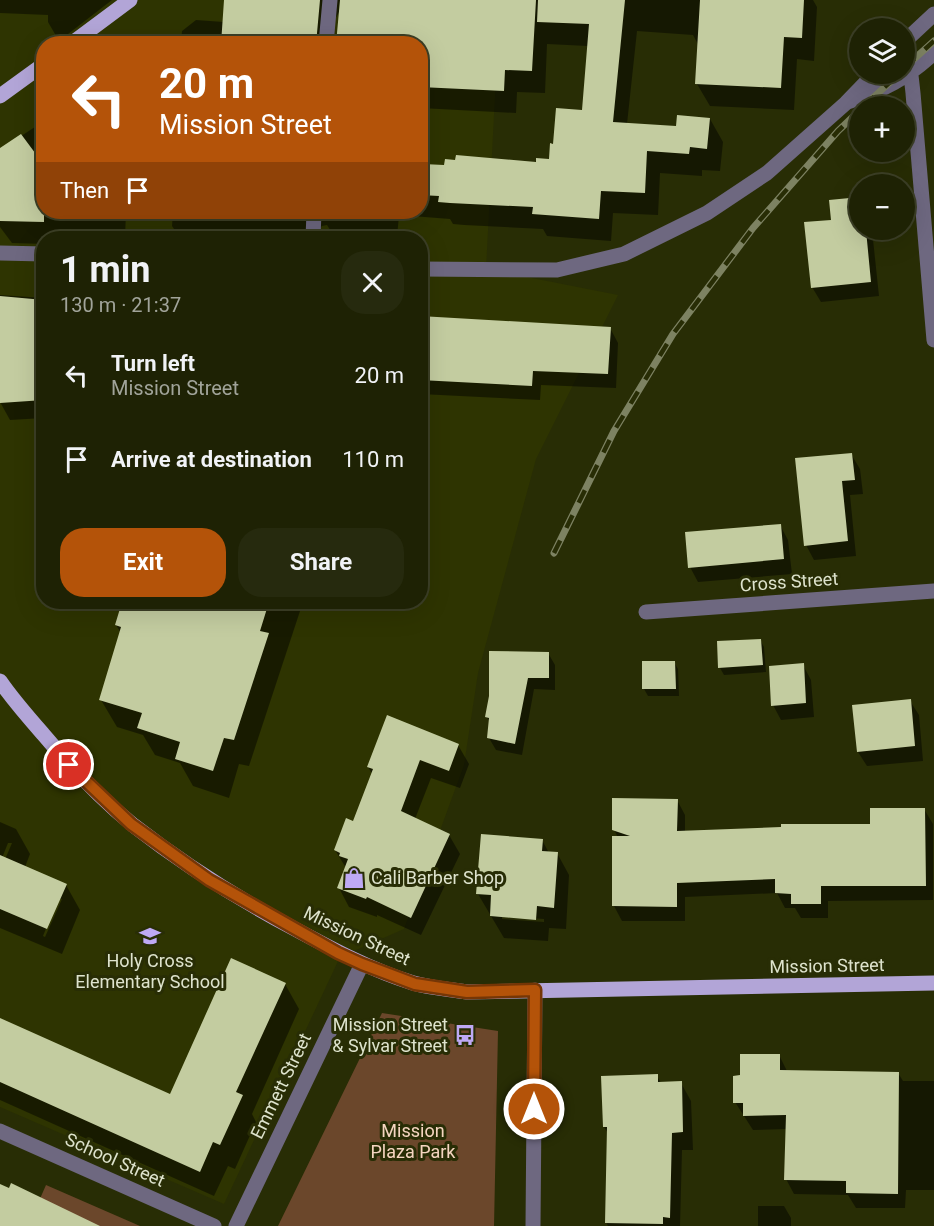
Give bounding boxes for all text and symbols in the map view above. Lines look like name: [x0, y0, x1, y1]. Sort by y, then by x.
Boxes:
map controls: [849, 18, 915, 240]
button: layers: [849, 18, 915, 84]
text: 20 m: [159, 59, 254, 108]
icon: left: [60, 60, 138, 138]
button: +: [849, 96, 915, 162]
text: Mission Street: [159, 109, 332, 141]
icon: arrive: [121, 174, 154, 207]
button: −: [849, 174, 915, 240]
text: Then: [60, 178, 109, 203]
text: 1 min: [60, 249, 151, 291]
button: close: [341, 251, 404, 314]
text: 130 m · 21:37: [60, 293, 181, 317]
text: Turn left: [111, 351, 195, 376]
icon: left: [60, 359, 93, 392]
text: 20 m: [355, 363, 404, 388]
text: Mission Street: [111, 376, 239, 400]
icon: arrive: [60, 443, 93, 476]
text: Arrive at destination: [111, 447, 312, 472]
text: 110 m: [342, 447, 404, 472]
button: Exit: [60, 528, 226, 597]
button: Share: [238, 528, 404, 597]
street label: Cross Street: [739, 568, 839, 595]
pin: [43, 739, 94, 790]
icon: arrive: [52, 748, 85, 781]
shop icon: Cali Barber Shop: [342, 866, 366, 890]
place label: Cali Barber Shop: [371, 867, 504, 888]
street label: Mission Street: [301, 902, 414, 969]
school or university icon: Holy Cross Elementary School: [138, 924, 162, 948]
place label: Holy Cross Elementary School: [75, 950, 225, 992]
street label: Mission Street: [769, 954, 885, 977]
place label: Mission Street & Sylvar Street: [332, 1014, 448, 1056]
bus stop icon: Mission Street & Sylvar Street: [453, 1023, 477, 1047]
street label: Emmett Street: [246, 1029, 315, 1142]
position arrow: [502, 1077, 566, 1141]
park label: Mission Plaza Park: [371, 1120, 456, 1162]
street label: School Street: [62, 1128, 168, 1191]

